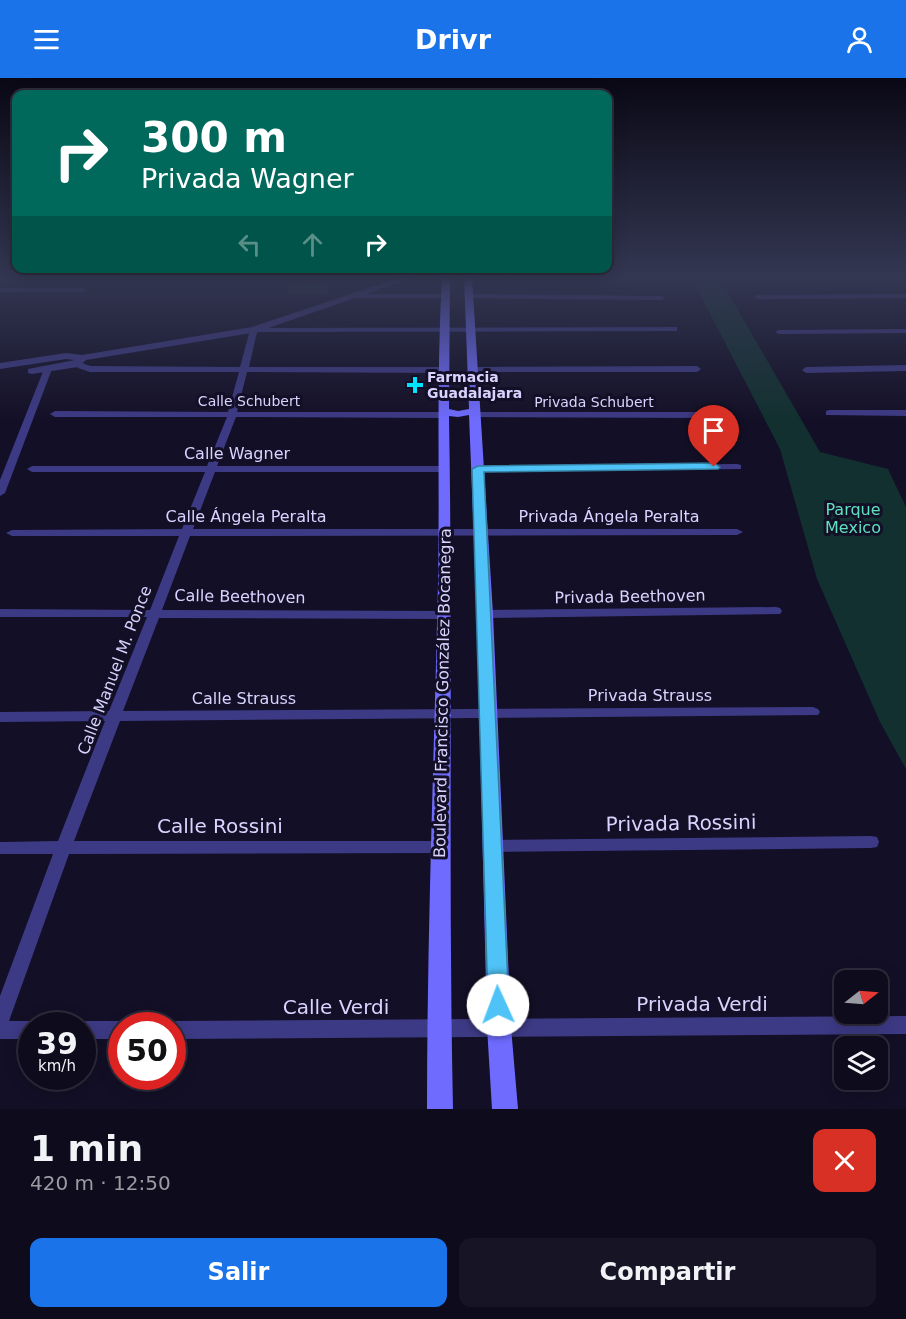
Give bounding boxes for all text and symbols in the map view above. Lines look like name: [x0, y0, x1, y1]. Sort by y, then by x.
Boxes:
icon: menu: [30, 23, 63, 56]
icon: person: [843, 23, 876, 56]
text: Drivr: [415, 24, 491, 55]
text: 300 m: [141, 113, 287, 162]
icon: right: [42, 114, 120, 192]
text: Privada Wagner: [141, 163, 354, 194]
icon: left: [233, 228, 266, 261]
icon: ahead: [296, 228, 329, 261]
icon: right: [359, 228, 392, 261]
place label: Farmacia Guadalajara: [427, 369, 522, 401]
marker: Farmacia Guadalajara: [408, 378, 422, 392]
street label: Calle Schubert: [198, 393, 301, 409]
street label: Privada Schubert: [534, 394, 654, 410]
pin: [688, 405, 739, 467]
icon: arrive: [697, 414, 730, 447]
street label: Calle Wagner: [184, 444, 290, 463]
park label: Parque Mexico: [825, 500, 881, 537]
street label: Calle Ángela Peralta: [165, 507, 327, 526]
street label: Privada Ángela Peralta: [519, 507, 699, 526]
street label: Boulevard Francisco González Bocanegra: [430, 528, 455, 858]
street label: Calle Manuel M. Ponce: [73, 583, 156, 757]
street label: Calle Beethoven: [174, 586, 306, 607]
street label: Privada Beethoven: [554, 586, 706, 607]
street label: Privada Strauss: [588, 686, 712, 705]
street label: Calle Strauss: [192, 689, 296, 708]
street label: Privada Rossini: [605, 810, 757, 836]
street label: Calle Rossini: [157, 814, 283, 838]
north arrow: [834, 970, 888, 1024]
map controls: [834, 970, 888, 1090]
position arrow: [466, 973, 530, 1037]
street label: Privada Verdi: [636, 992, 768, 1016]
street label: Calle Verdi: [283, 995, 389, 1019]
speed limit sign: 50: [108, 1012, 186, 1090]
text: 39: [36, 1026, 78, 1061]
button: layers: [834, 1036, 888, 1090]
text: km/h: [38, 1057, 76, 1075]
text: 1 min: [30, 1128, 143, 1169]
button: close: [813, 1129, 876, 1192]
text: 420 m · 12:50: [30, 1171, 171, 1195]
button: Salir: [30, 1238, 447, 1307]
button: Compartir: [459, 1238, 876, 1307]

